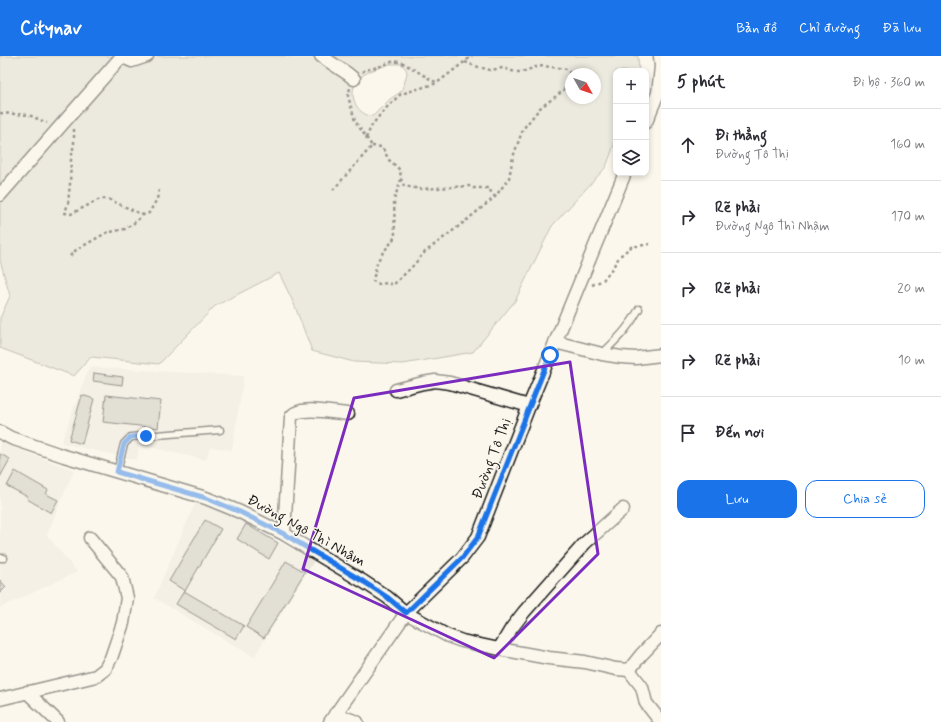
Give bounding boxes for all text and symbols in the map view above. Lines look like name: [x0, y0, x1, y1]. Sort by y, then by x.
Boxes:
text: Citynav: [20, 16, 82, 41]
text: Bản đồ: [736, 19, 777, 37]
text: Chỉ đường: [799, 19, 860, 37]
text: Đã lưu: [882, 19, 921, 37]
north arrow: [565, 68, 601, 104]
map controls: [613, 68, 649, 176]
button: +: [613, 68, 649, 104]
text: 5 phút: [677, 71, 725, 93]
text: Đi bộ · 360 m: [852, 74, 925, 91]
button: −: [613, 104, 649, 140]
text: Đi thẳng: [715, 126, 767, 146]
icon: ahead: [677, 134, 699, 156]
text: 160 m: [890, 136, 925, 153]
button: layers: [613, 140, 649, 176]
text: Đường Tô Thị: [715, 146, 788, 163]
text: Rẽ phải: [715, 198, 760, 218]
icon: right: [677, 206, 699, 228]
text: 170 m: [891, 208, 925, 225]
text: Đường Ngô Thì Nhậm: [715, 218, 830, 235]
icon: right: [677, 278, 699, 300]
text: Rẽ phải: [715, 279, 760, 299]
text: 20 m: [897, 280, 925, 297]
route start: [541, 346, 559, 364]
icon: right: [677, 350, 699, 372]
text: Rẽ phải: [715, 351, 760, 371]
text: 10 m: [898, 352, 925, 369]
street label: Đường Tô Thị: [467, 415, 518, 502]
icon: arrive: [677, 422, 699, 444]
text: Đến nơi: [715, 423, 764, 443]
route end: [137, 427, 155, 445]
button: Lưu: [677, 480, 797, 518]
button: Chia sẻ: [805, 480, 925, 518]
street label: Đường Ngô Thì Nhậm: [243, 490, 369, 573]

